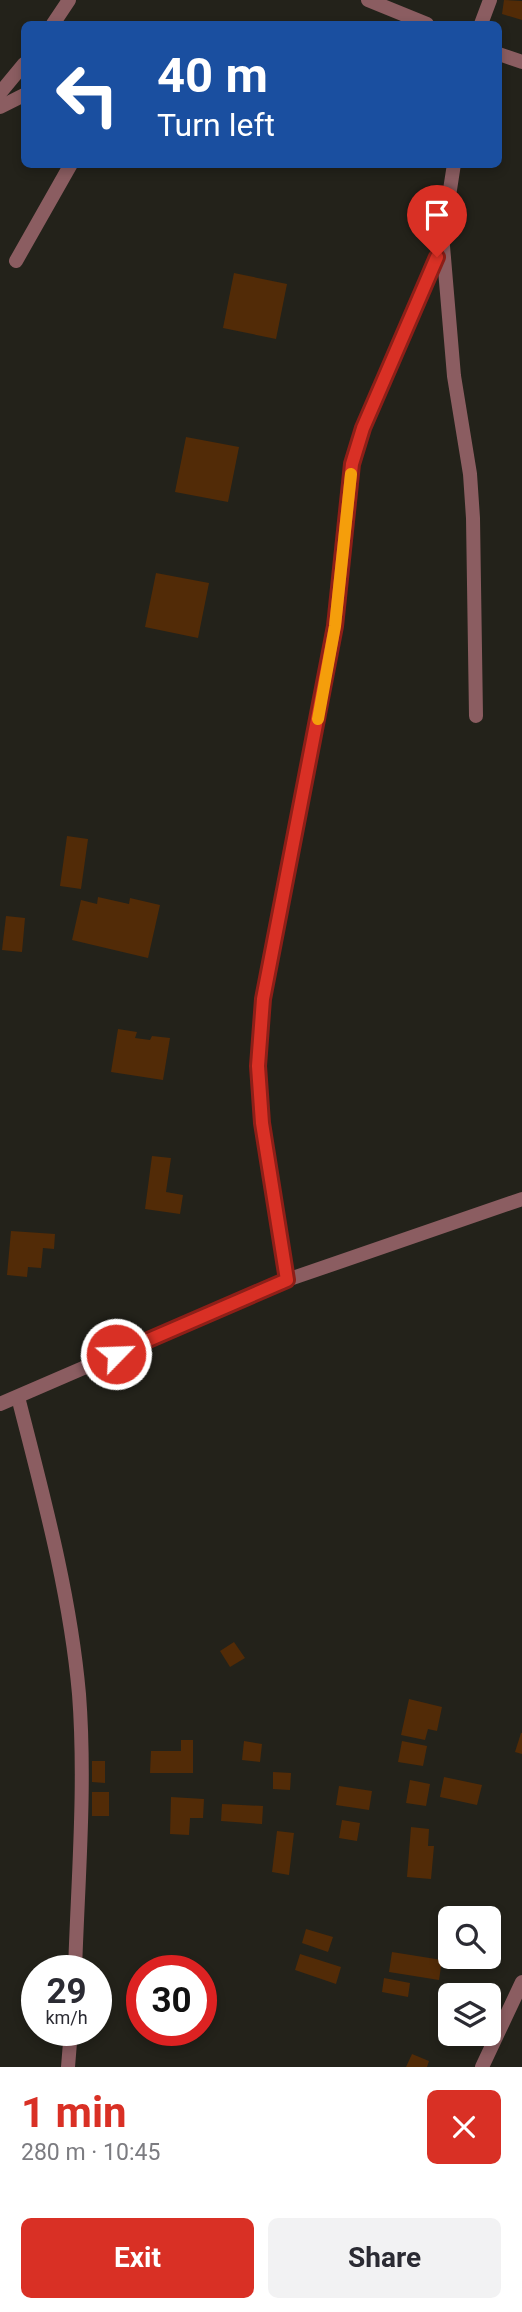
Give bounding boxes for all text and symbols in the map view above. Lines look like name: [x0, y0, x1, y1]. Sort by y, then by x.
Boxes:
text: 40 m: [157, 47, 268, 104]
icon: left: [42, 49, 133, 140]
text: Turn left: [157, 106, 275, 144]
pin: [407, 185, 467, 257]
icon: arrive: [418, 196, 456, 234]
position arrow: [79, 1317, 153, 1391]
map controls: [438, 1906, 501, 2046]
button: search: [438, 1906, 501, 1969]
speed limit sign: 30: [126, 1955, 217, 2046]
text: 29: [46, 1971, 87, 2012]
button: layers: [438, 1983, 501, 2046]
text: km/h: [45, 2007, 88, 2028]
text: 1 min: [21, 2088, 127, 2137]
button: close: [427, 2090, 501, 2164]
text: 280 m · 10:45: [21, 2139, 160, 2166]
button: Exit: [21, 2218, 254, 2298]
button: Share: [268, 2218, 501, 2298]

